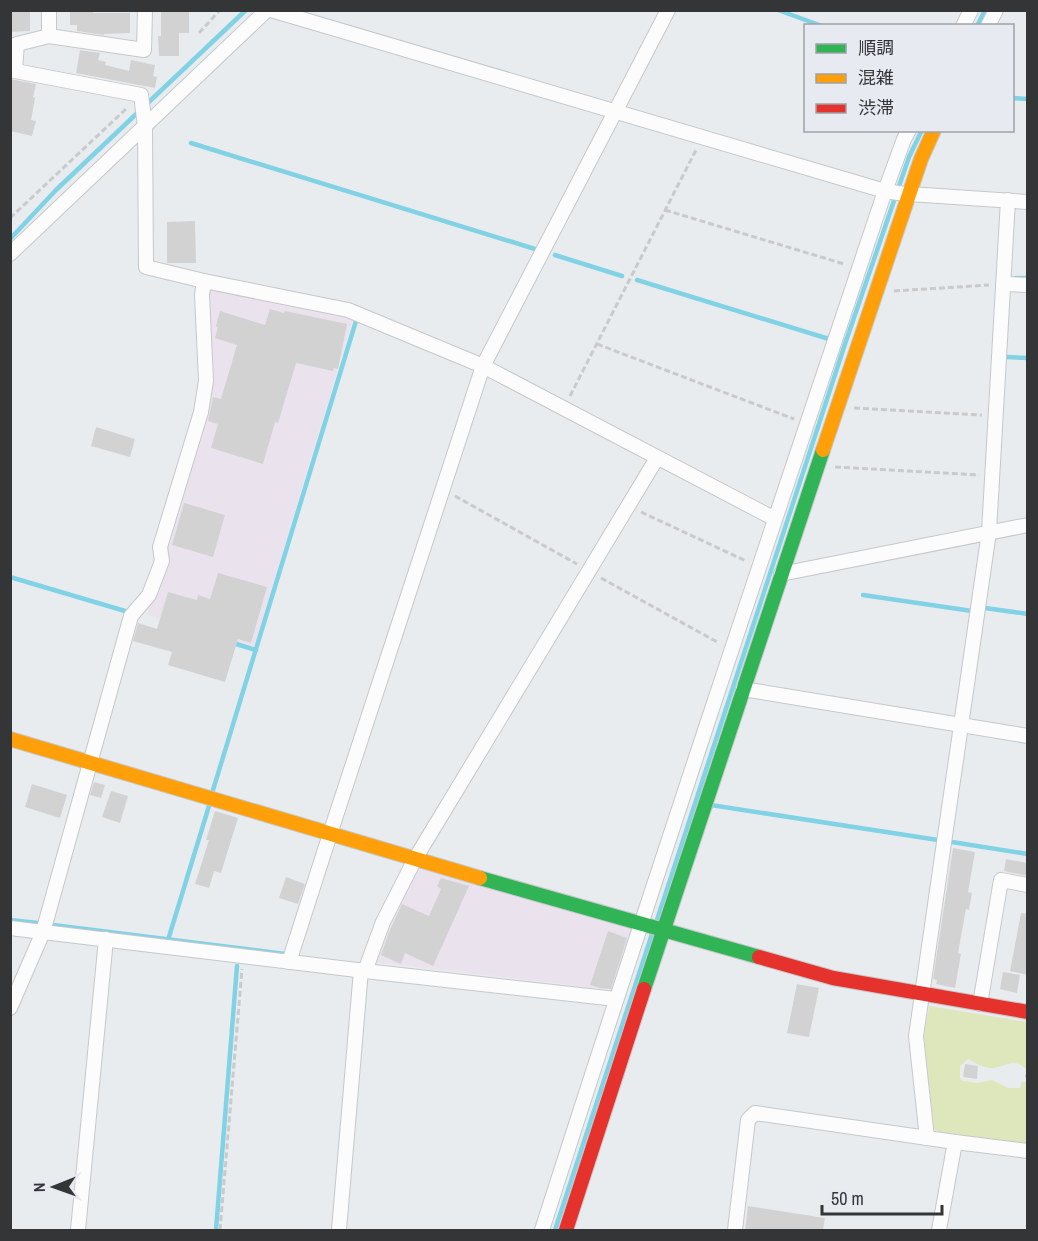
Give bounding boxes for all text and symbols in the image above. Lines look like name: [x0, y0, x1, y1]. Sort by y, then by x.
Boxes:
legend: [804, 24, 1014, 132]
text: 順調: [858, 35, 894, 60]
text: 混雑: [858, 65, 894, 90]
text: 渋滞: [858, 95, 894, 120]
north arrow: [24, 1157, 84, 1217]
scale bar: [822, 1178, 942, 1216]
text: N: [28, 1182, 50, 1192]
text: 50 m: [831, 1186, 864, 1211]

